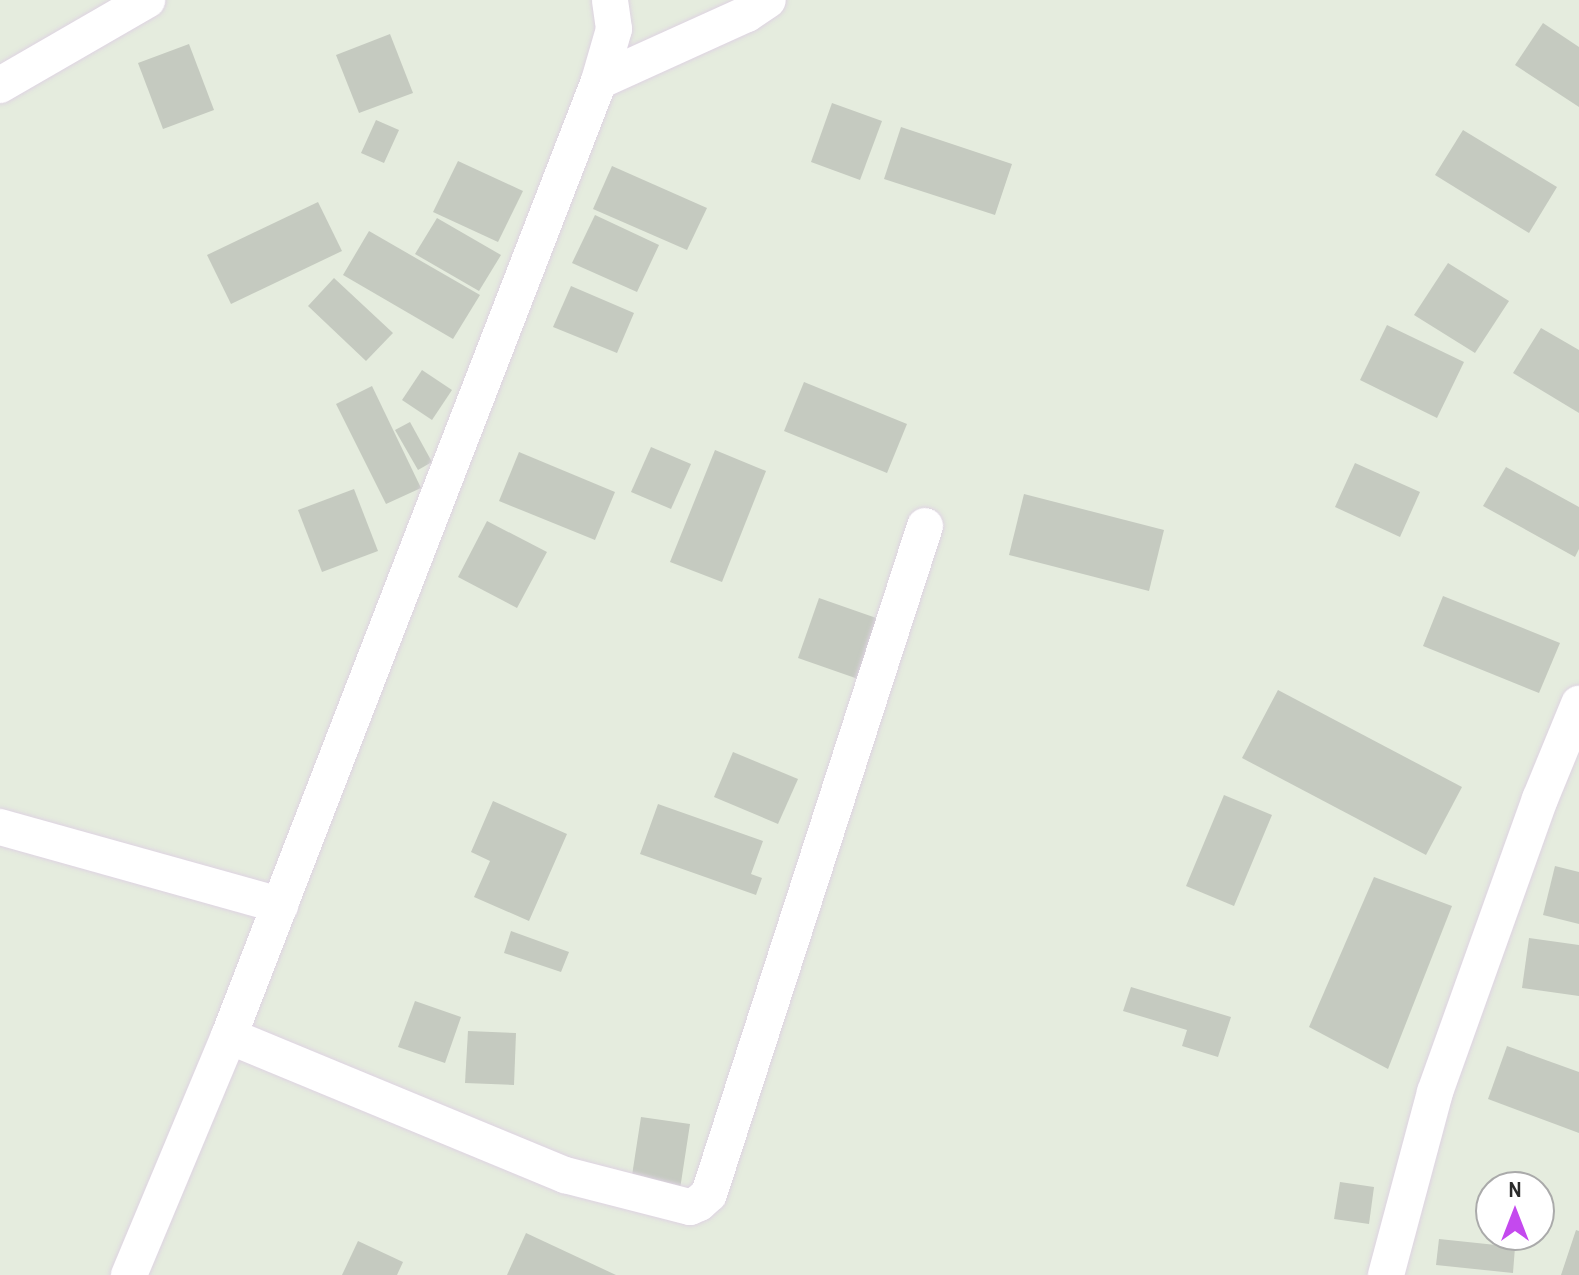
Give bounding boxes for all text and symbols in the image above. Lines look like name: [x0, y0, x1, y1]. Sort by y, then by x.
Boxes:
north arrow: [1475, 1171, 1555, 1251]
text: N: [1508, 1174, 1522, 1204]

